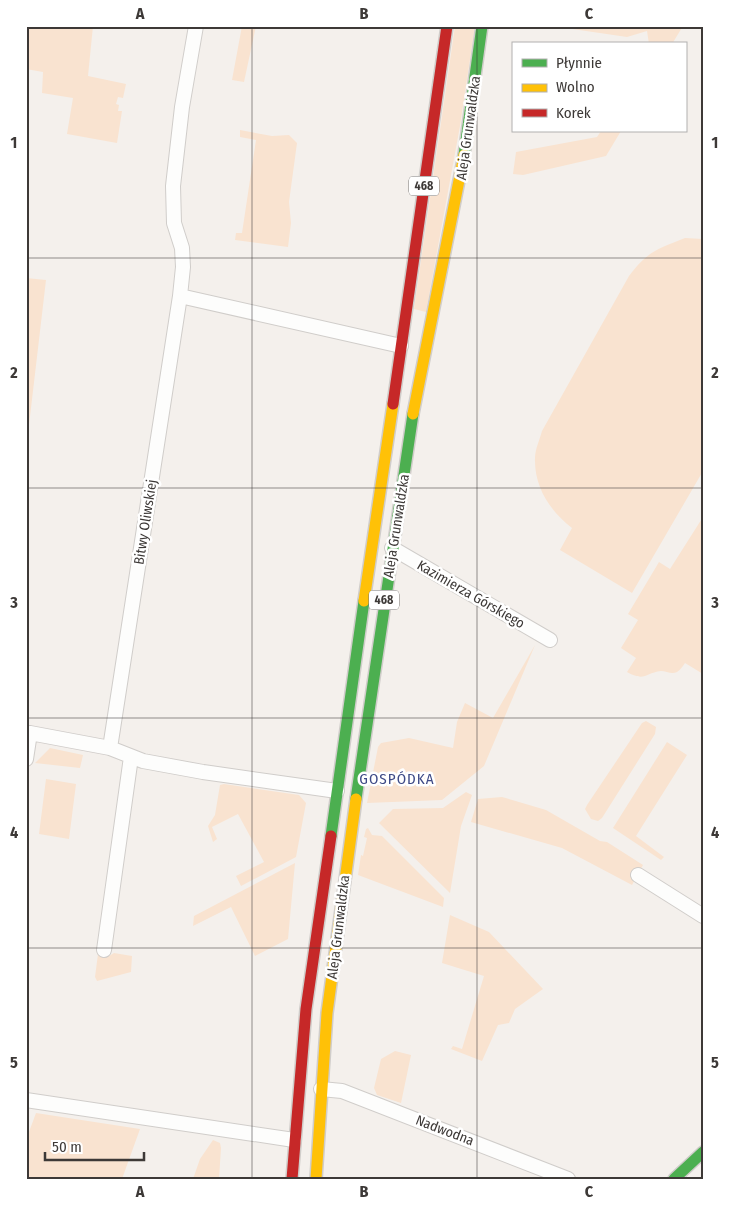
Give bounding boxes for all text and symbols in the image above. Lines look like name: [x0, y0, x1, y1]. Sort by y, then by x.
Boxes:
text: A: [135, 4, 145, 23]
text: B: [360, 4, 369, 23]
text: C: [585, 4, 594, 23]
legend: [512, 42, 686, 132]
text: Płynnie: [556, 54, 602, 72]
street label: Aleja Grunwaldzka: [453, 75, 484, 181]
text: Wolno: [556, 78, 595, 96]
text: Korek: [556, 104, 591, 122]
text: 1: [11, 133, 17, 152]
text: 1: [712, 133, 718, 152]
road number: 468: [409, 177, 439, 196]
text: 2: [9, 363, 18, 382]
text: 2: [710, 363, 719, 382]
street label: Aleja Grunwaldzka: [380, 473, 413, 579]
street label: Bitwy Oliwskiej: [130, 478, 161, 566]
street label: Kazimierza Górskiego: [414, 557, 528, 632]
road number: 468: [369, 590, 399, 610]
text: 3: [9, 593, 18, 612]
text: 3: [710, 593, 719, 612]
district label: GOSPÓDKA: [359, 770, 435, 788]
text: 4: [10, 823, 18, 842]
text: 4: [711, 823, 719, 842]
street label: Aleja Grunwaldzka: [324, 874, 353, 980]
text: 5: [10, 1053, 18, 1072]
text: 5: [711, 1053, 719, 1072]
street label: Nadwodna: [413, 1112, 477, 1149]
scale bar: [45, 1130, 144, 1162]
text: 50 m: [52, 1138, 82, 1156]
text: A: [135, 1182, 145, 1201]
text: B: [360, 1182, 369, 1201]
text: C: [585, 1182, 594, 1201]

